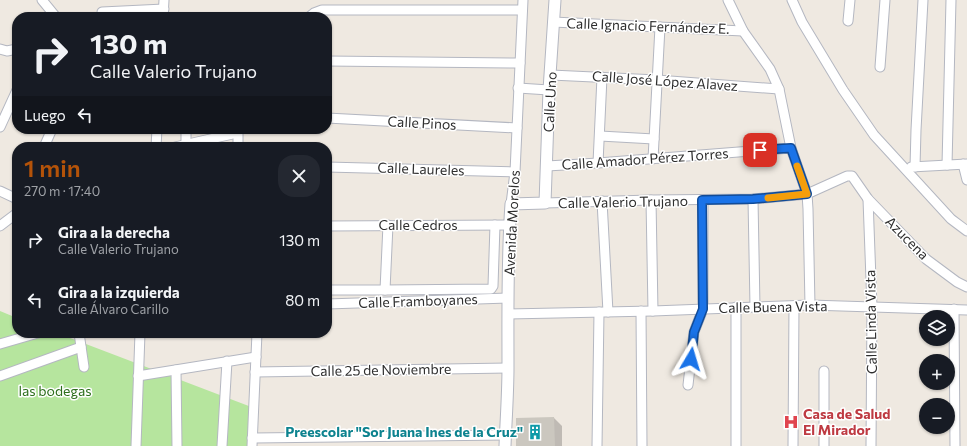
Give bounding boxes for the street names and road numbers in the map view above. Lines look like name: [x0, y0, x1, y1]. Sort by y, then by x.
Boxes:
street label: Calle Ignacio Fernández E.: [566, 14, 730, 37]
street label: Calle José López Alavez: [592, 67, 739, 94]
street label: Calle Uno: [539, 71, 560, 133]
street label: Calle Pinos: [387, 112, 457, 133]
street label: Calle Amador Pérez Torres: [561, 144, 729, 173]
street label: Calle Laureles: [377, 158, 465, 179]
street label: Avenida Morelos: [500, 170, 523, 276]
street label: Calle Valerio Trujano: [558, 192, 688, 211]
street label: Azucena: [882, 213, 932, 263]
street label: Calle Cedros: [378, 216, 458, 233]
street label: Calle Linda Vista: [861, 270, 880, 374]
street label: Calle Framboyanes: [358, 290, 478, 311]
street label: Calle Buena Vista: [718, 297, 828, 316]
street label: Calle 25 de Noviembre: [310, 360, 452, 379]

